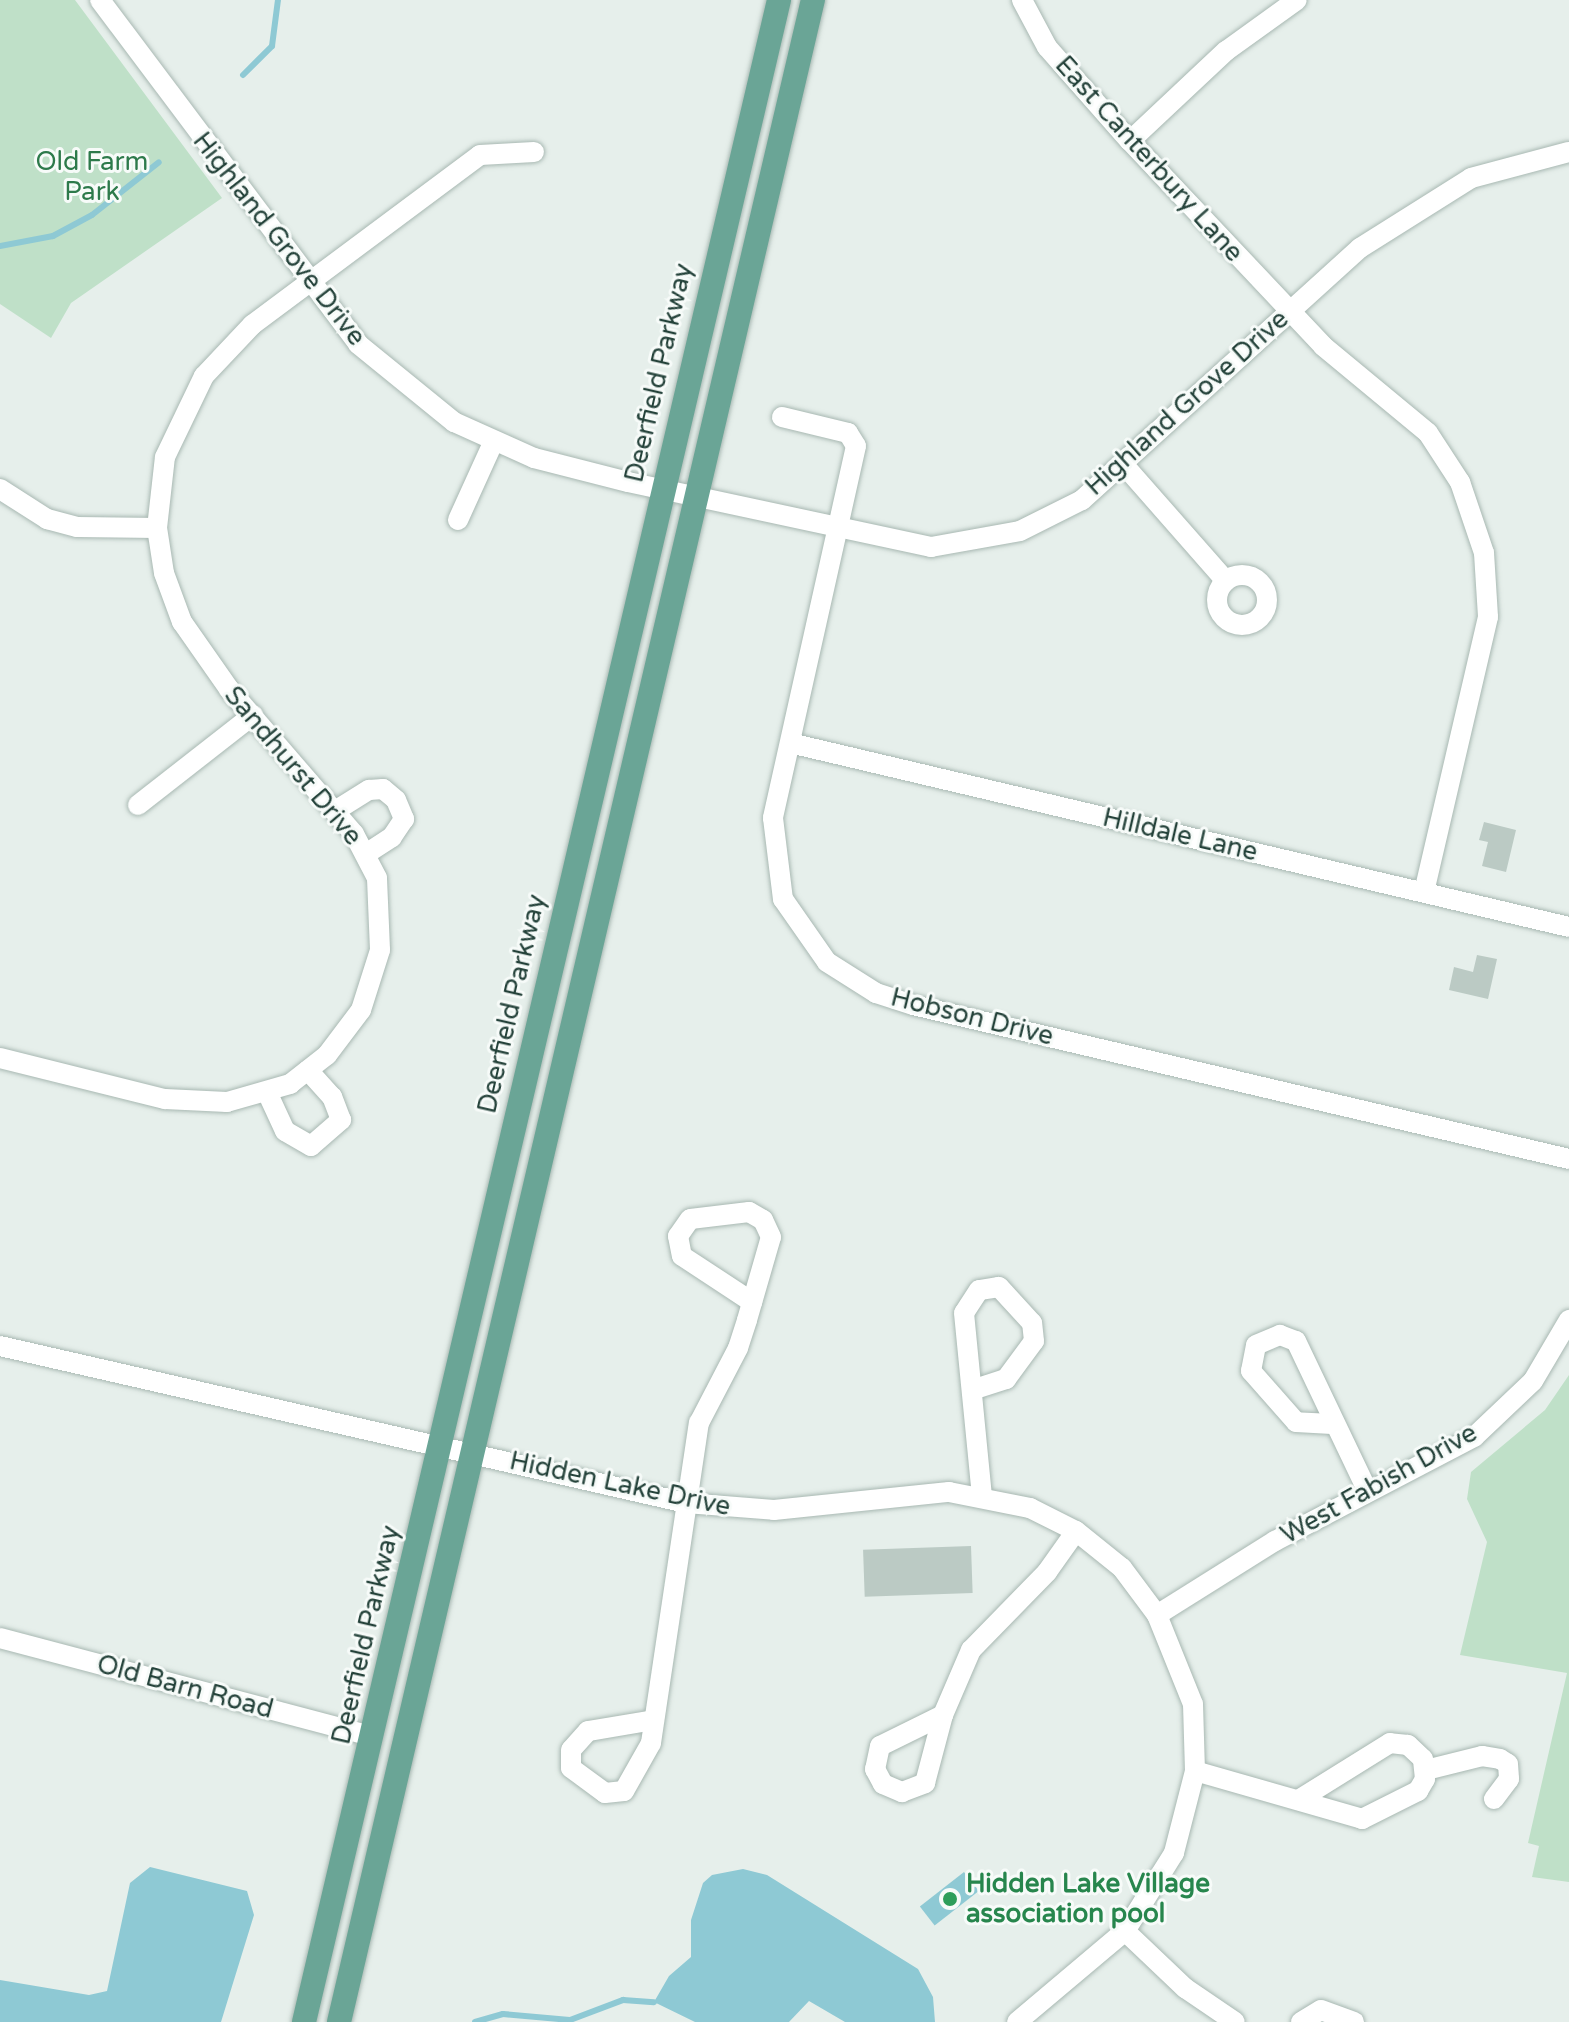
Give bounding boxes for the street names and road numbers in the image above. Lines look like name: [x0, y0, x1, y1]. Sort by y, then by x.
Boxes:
street label: East Canterbury Lane: [1048, 50, 1250, 268]
street label: Highland Grove Drive: [186, 126, 372, 352]
street label: Deerfield Parkway: [619, 261, 699, 485]
street label: Highland Grove Drive: [1079, 304, 1295, 502]
street label: Sandhurst Drive: [218, 680, 368, 852]
street label: Hilldale Lane: [1100, 802, 1260, 868]
street label: Deerfield Parkway: [472, 892, 552, 1116]
street label: Hobson Drive: [887, 982, 1057, 1052]
street label: West Fabish Drive: [1276, 1417, 1482, 1551]
street label: Hidden Lake Drive: [507, 1445, 733, 1523]
street label: Deerfield Parkway: [326, 1523, 406, 1747]
street label: Old Barn Road: [94, 1649, 276, 1725]

